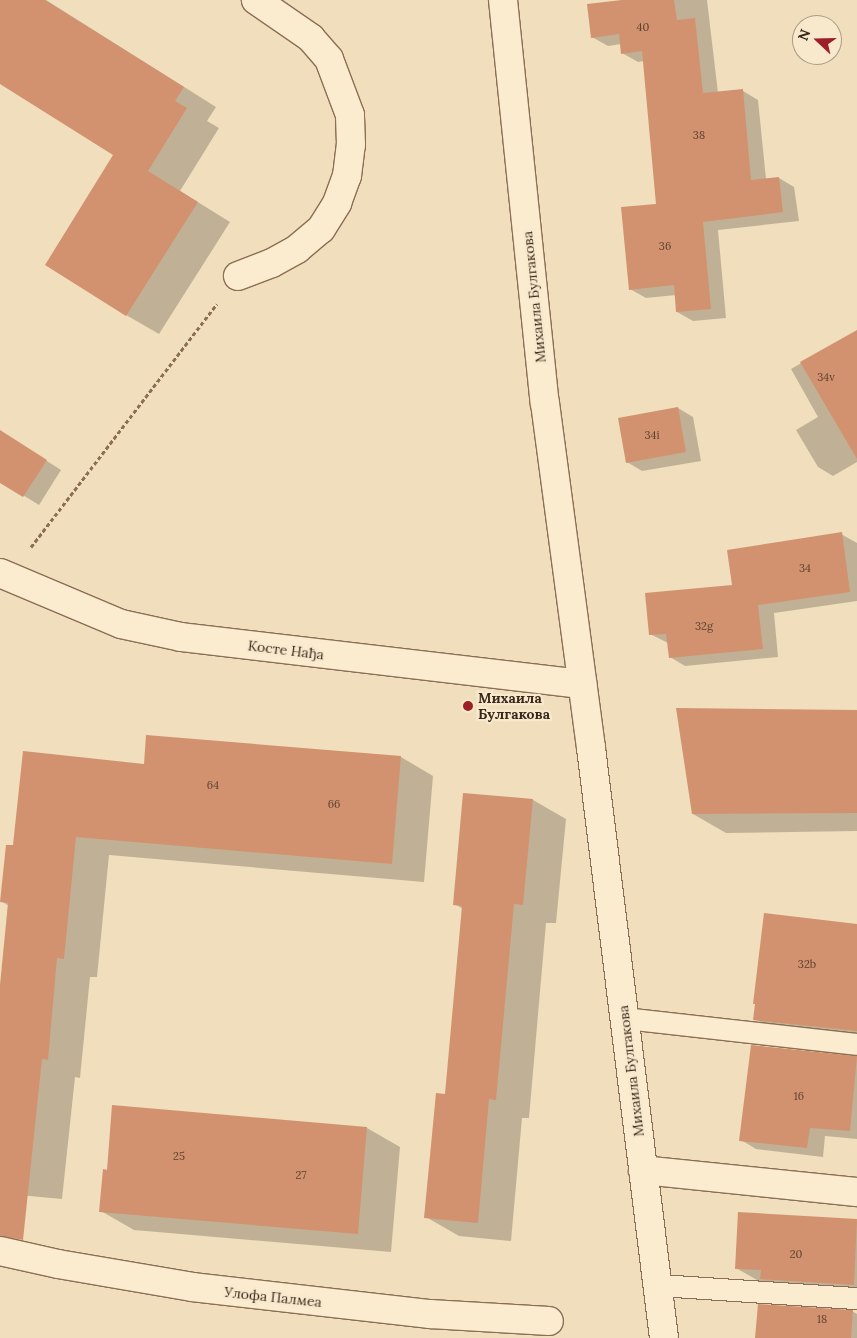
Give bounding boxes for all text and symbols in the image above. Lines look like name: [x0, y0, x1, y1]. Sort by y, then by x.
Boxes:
north arrow: [792, 15, 842, 65]
house number: 40: [637, 20, 649, 34]
text: N: [794, 27, 814, 43]
house number: 38: [693, 128, 705, 142]
street label: Михаила Булгакова: [519, 230, 549, 364]
house number: 36: [659, 239, 671, 253]
house number: 34v: [817, 370, 835, 384]
house number: 34i: [644, 428, 660, 442]
house number: 34: [799, 561, 811, 575]
house number: 32g: [695, 619, 713, 633]
street label: Косте Нађа: [247, 637, 325, 663]
place label: Михаила Булгакова: [478, 690, 550, 722]
marker: Михаила Булгакова: [462, 700, 474, 712]
house number: 64: [207, 778, 219, 792]
house number: 66: [328, 797, 340, 811]
house number: 32b: [798, 957, 816, 971]
street label: Михаила Булгакова: [615, 1004, 647, 1138]
house number: 16: [794, 1089, 804, 1103]
house number: 25: [173, 1149, 185, 1163]
house number: 27: [296, 1168, 306, 1182]
house number: 20: [790, 1247, 802, 1261]
street label: Улофа Палмеа: [223, 1284, 323, 1310]
house number: 18: [817, 1312, 827, 1326]

